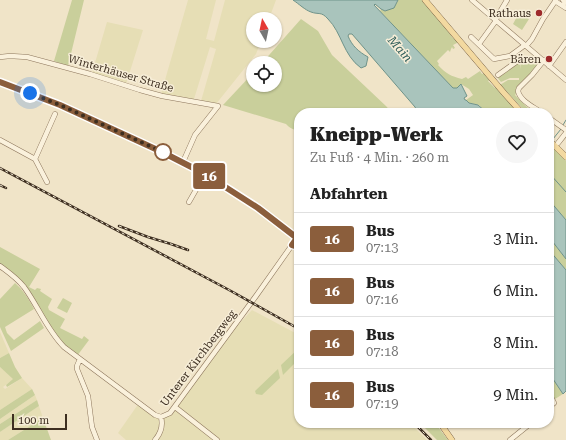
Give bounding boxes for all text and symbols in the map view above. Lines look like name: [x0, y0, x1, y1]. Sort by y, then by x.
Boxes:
place label: Rathaus: [488, 7, 531, 20]
marker: Rathaus: [534, 8, 544, 18]
north arrow: [246, 12, 282, 48]
map controls: [246, 12, 282, 92]
water label: Main: [384, 32, 415, 65]
street label: Winterhäuser Straße: [67, 52, 175, 95]
place label: Bären: [510, 53, 541, 66]
marker: Bären: [544, 54, 554, 64]
button: locate: [246, 56, 282, 92]
your location: [20, 83, 40, 103]
button: heart: [496, 121, 538, 163]
text: Kneipp-Werk: [310, 123, 443, 146]
unlabelled marker: [154, 143, 172, 161]
text: Zu Fuß · 4 Min. · 260 m: [310, 150, 449, 165]
line badge: 16: [191, 163, 227, 189]
text: 16: [201, 168, 217, 184]
text: Abfahrten: [310, 185, 388, 203]
text: Bus: [366, 222, 394, 240]
text: 3 Min.: [493, 230, 538, 248]
text: 16: [324, 231, 340, 247]
text: 07:13: [366, 240, 398, 255]
text: Bus: [366, 274, 394, 292]
text: 6 Min.: [493, 282, 538, 300]
text: 16: [324, 283, 340, 299]
text: 07:16: [366, 292, 398, 307]
street label: Unterer Kirchbergweg: [158, 307, 239, 409]
text: Bus: [366, 326, 394, 344]
text: 8 Min.: [493, 334, 538, 352]
text: 16: [324, 335, 340, 351]
text: 07:18: [366, 344, 398, 359]
text: Bus: [366, 378, 394, 396]
text: 9 Min.: [493, 386, 538, 404]
text: 16: [324, 387, 340, 403]
text: 07:19: [366, 396, 398, 411]
scale bar: [12, 412, 67, 431]
text: 100 m: [18, 414, 49, 427]

